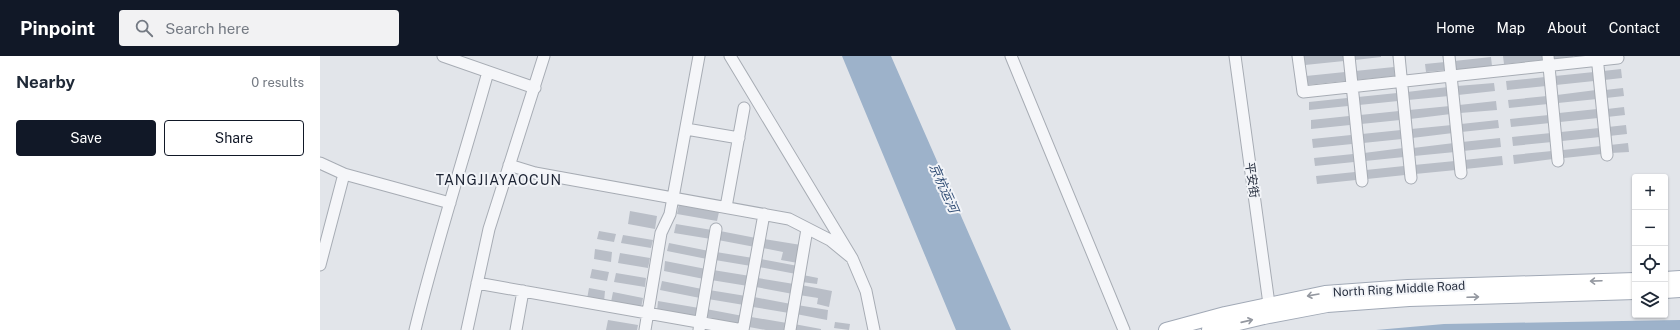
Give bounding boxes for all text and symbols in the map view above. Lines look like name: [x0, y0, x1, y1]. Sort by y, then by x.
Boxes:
search box: [119, 10, 399, 46]
text: Pinpoint: [20, 17, 95, 39]
icon: search: [133, 17, 155, 39]
text: Search here: [165, 20, 249, 37]
text: Home: [1436, 20, 1475, 36]
text: Map: [1497, 20, 1525, 36]
text: About: [1547, 20, 1587, 36]
text: Contact: [1609, 20, 1660, 36]
text: Nearby: [16, 72, 75, 92]
text: 0 results: [251, 75, 304, 90]
button: Save: [16, 120, 156, 156]
button: Share: [164, 120, 304, 156]
water label: 京杭运河: [927, 161, 963, 218]
street label: 平安街: [1243, 161, 1261, 199]
district label: TANGJIAYAOCUN: [436, 172, 562, 188]
map controls: [1632, 174, 1668, 318]
button: +: [1632, 174, 1668, 210]
button: −: [1632, 210, 1668, 246]
button: locate: [1632, 246, 1668, 282]
one-way arrow: [1590, 278, 1603, 285]
street label: North Ring Middle Road: [1332, 279, 1466, 299]
button: layers: [1632, 282, 1668, 318]
one-way arrow: [1306, 292, 1319, 300]
one-way arrow: [1466, 293, 1479, 301]
one-way arrow: [1241, 316, 1254, 324]

